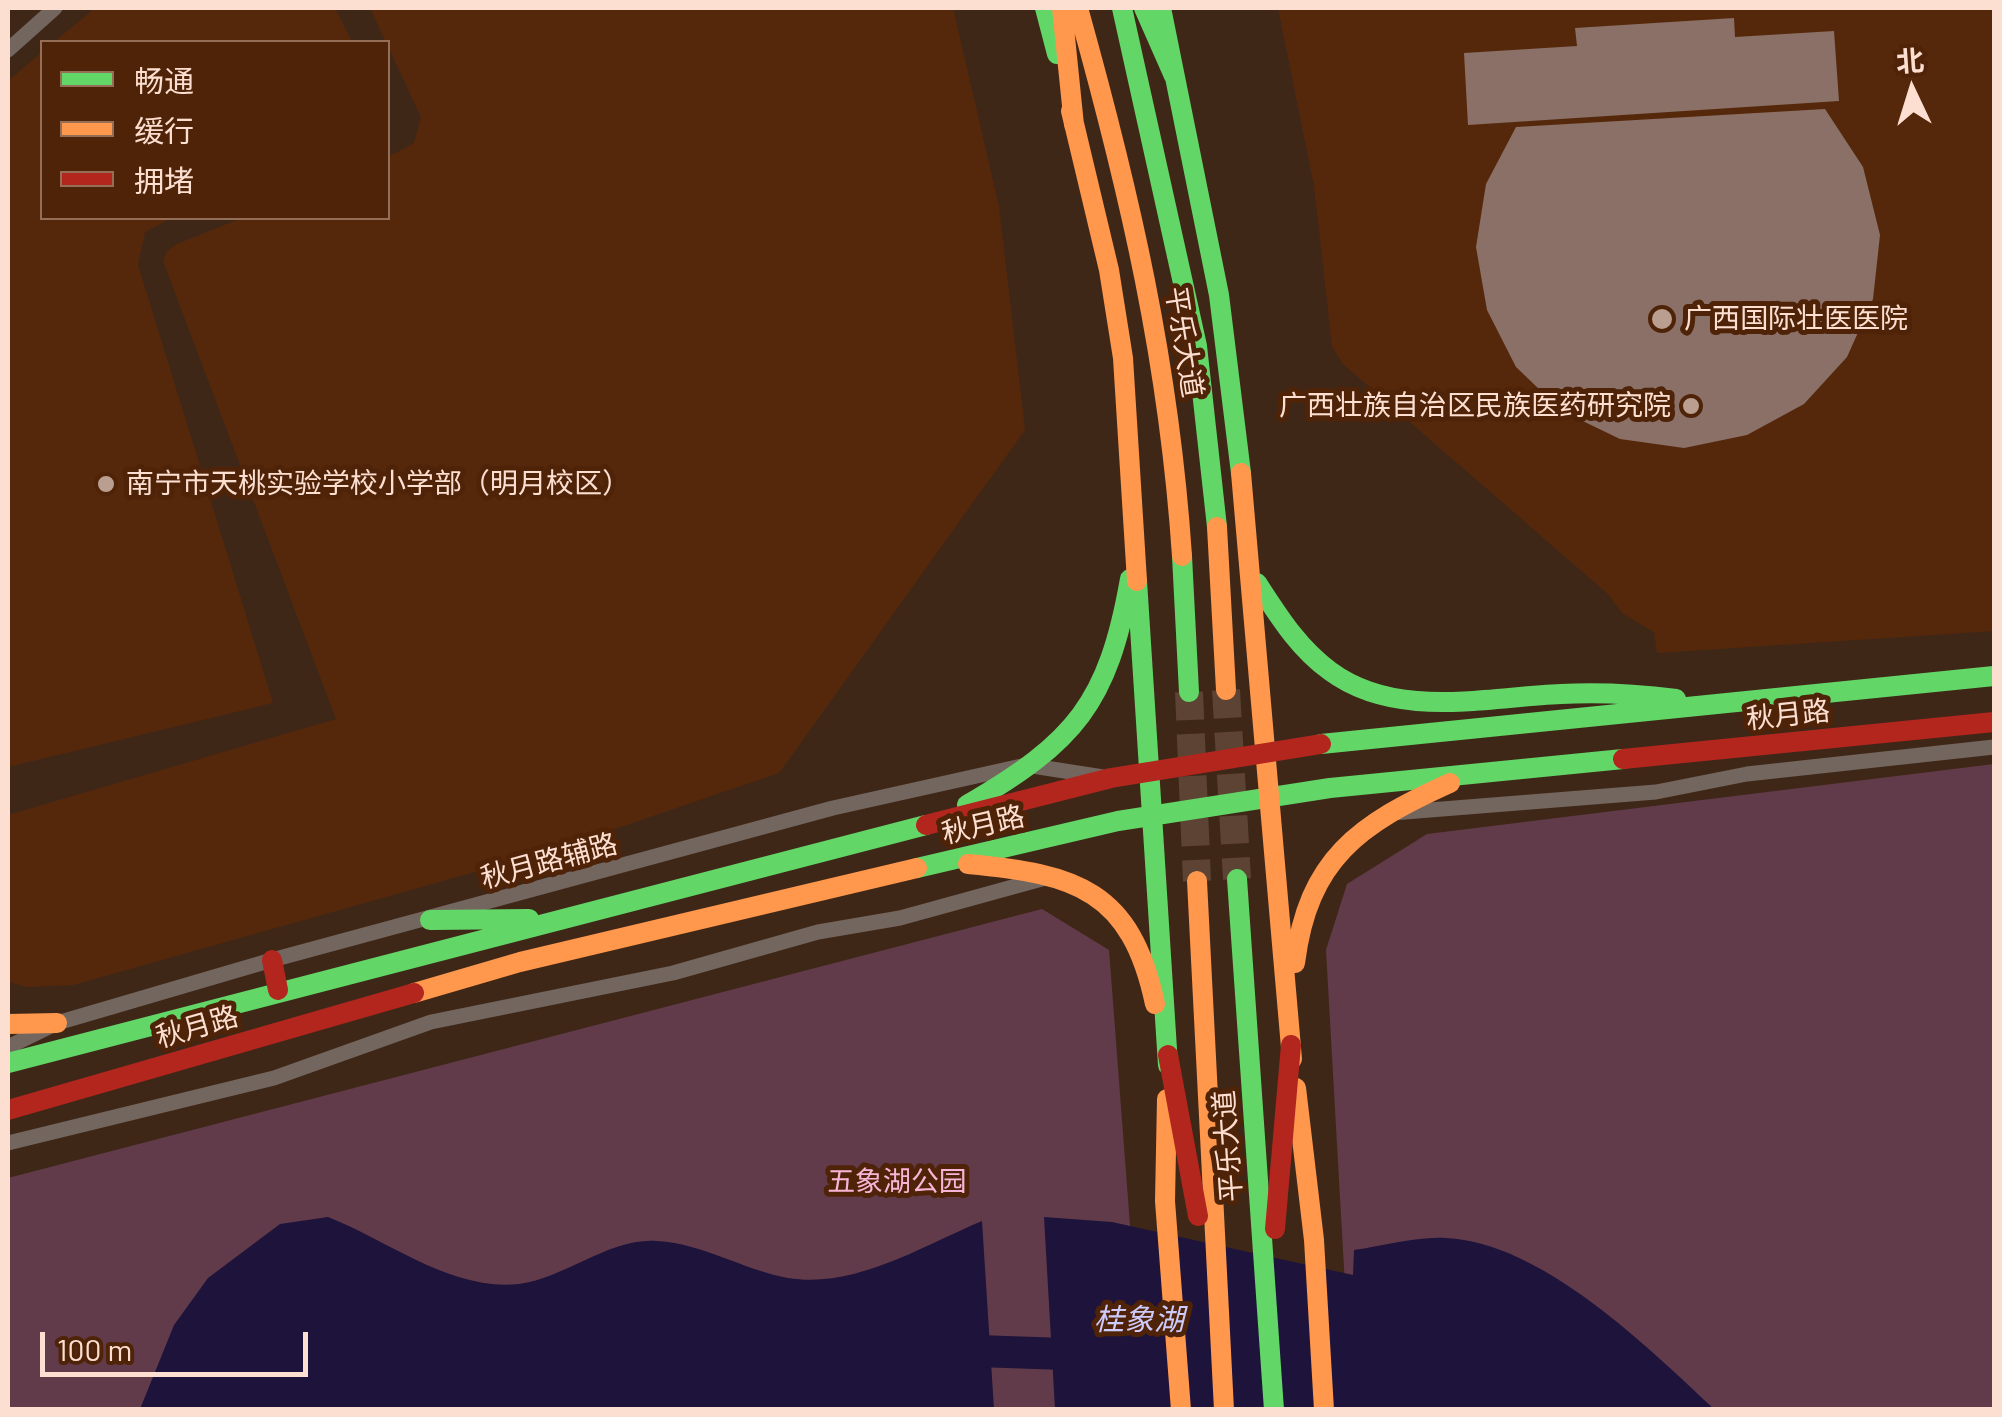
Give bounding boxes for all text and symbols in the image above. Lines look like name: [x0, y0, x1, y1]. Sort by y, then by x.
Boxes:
legend: [40, 40, 390, 220]
north arrow: [1862, 40, 1962, 140]
text: 北: [1895, 42, 1925, 78]
text: 畅通: [134, 62, 194, 98]
text: 缓行: [134, 112, 194, 148]
text: 拥堵: [134, 162, 194, 198]
street label: 平乐大道: [1159, 284, 1209, 400]
place label: 广西国际壮医医院: [1684, 302, 1908, 336]
marker: 广西国际壮医医院: [1649, 306, 1675, 332]
place label: 广西壮族自治区民族医药研究院: [1279, 389, 1671, 423]
marker: 广西壮族自治区民族医药研究院: [1680, 395, 1702, 417]
place label: 南宁市天桃实验学校小学部（明月校区）: [126, 467, 630, 501]
marker: 南宁市天桃实验学校小学部（明月校区）: [95, 473, 117, 495]
street label: 秋月路: [1744, 694, 1832, 736]
street label: 秋月路: [938, 799, 1028, 851]
street label: 秋月路辅路: [477, 827, 621, 895]
street label: 秋月路: [152, 999, 242, 1055]
street label: 平乐大道: [1207, 1089, 1249, 1203]
park label: 五象湖公园: [827, 1165, 967, 1199]
water label: 桂象湖: [1094, 1302, 1184, 1338]
scale bar: [45, 1312, 312, 1374]
text: 100 m: [57, 1331, 132, 1367]

